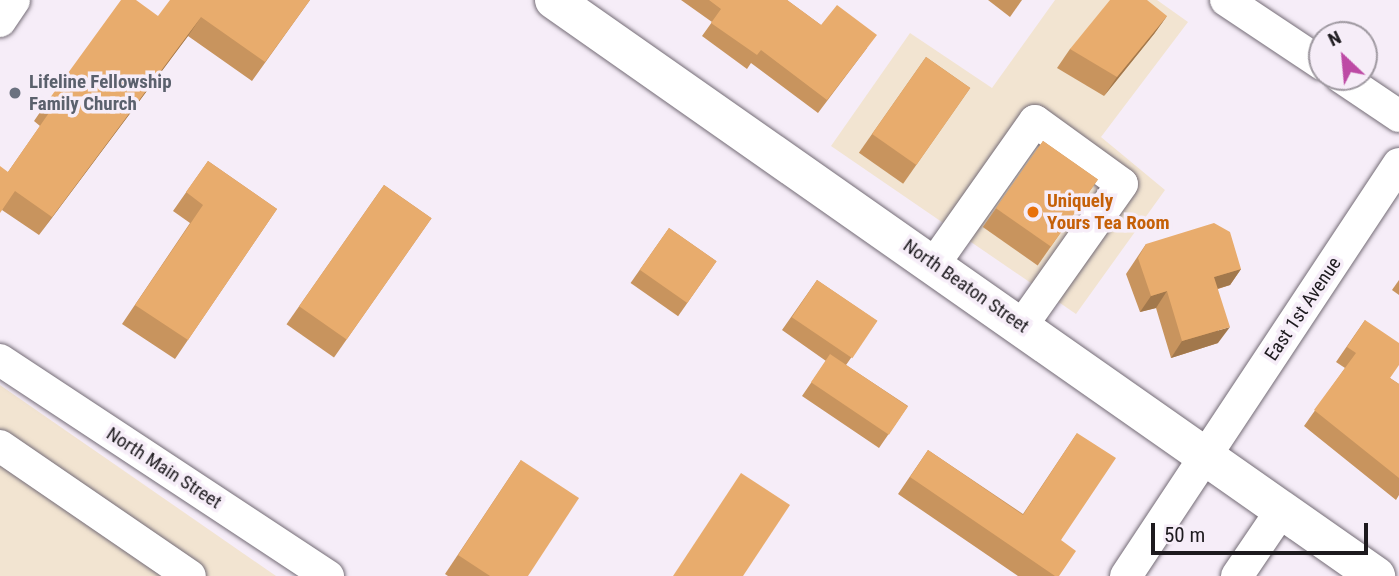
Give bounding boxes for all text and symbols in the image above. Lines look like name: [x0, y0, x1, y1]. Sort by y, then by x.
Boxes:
north arrow: [1308, 21, 1378, 91]
text: N: [1324, 26, 1345, 51]
place label: Lifeline Fellowship Family Church: [29, 71, 172, 115]
marker: Lifeline Fellowship Family Church: [7, 85, 23, 101]
place label: Uniquely Yours Tea Room: [1047, 190, 1170, 234]
marker: Uniquely Yours Tea Room: [1025, 204, 1041, 220]
street label: North Beaton Street: [899, 234, 1033, 338]
street label: East 1st Avenue: [1260, 253, 1346, 365]
street label: North Main Street: [102, 422, 226, 514]
scale bar: [1154, 510, 1371, 554]
text: 50 m: [1164, 523, 1205, 547]

